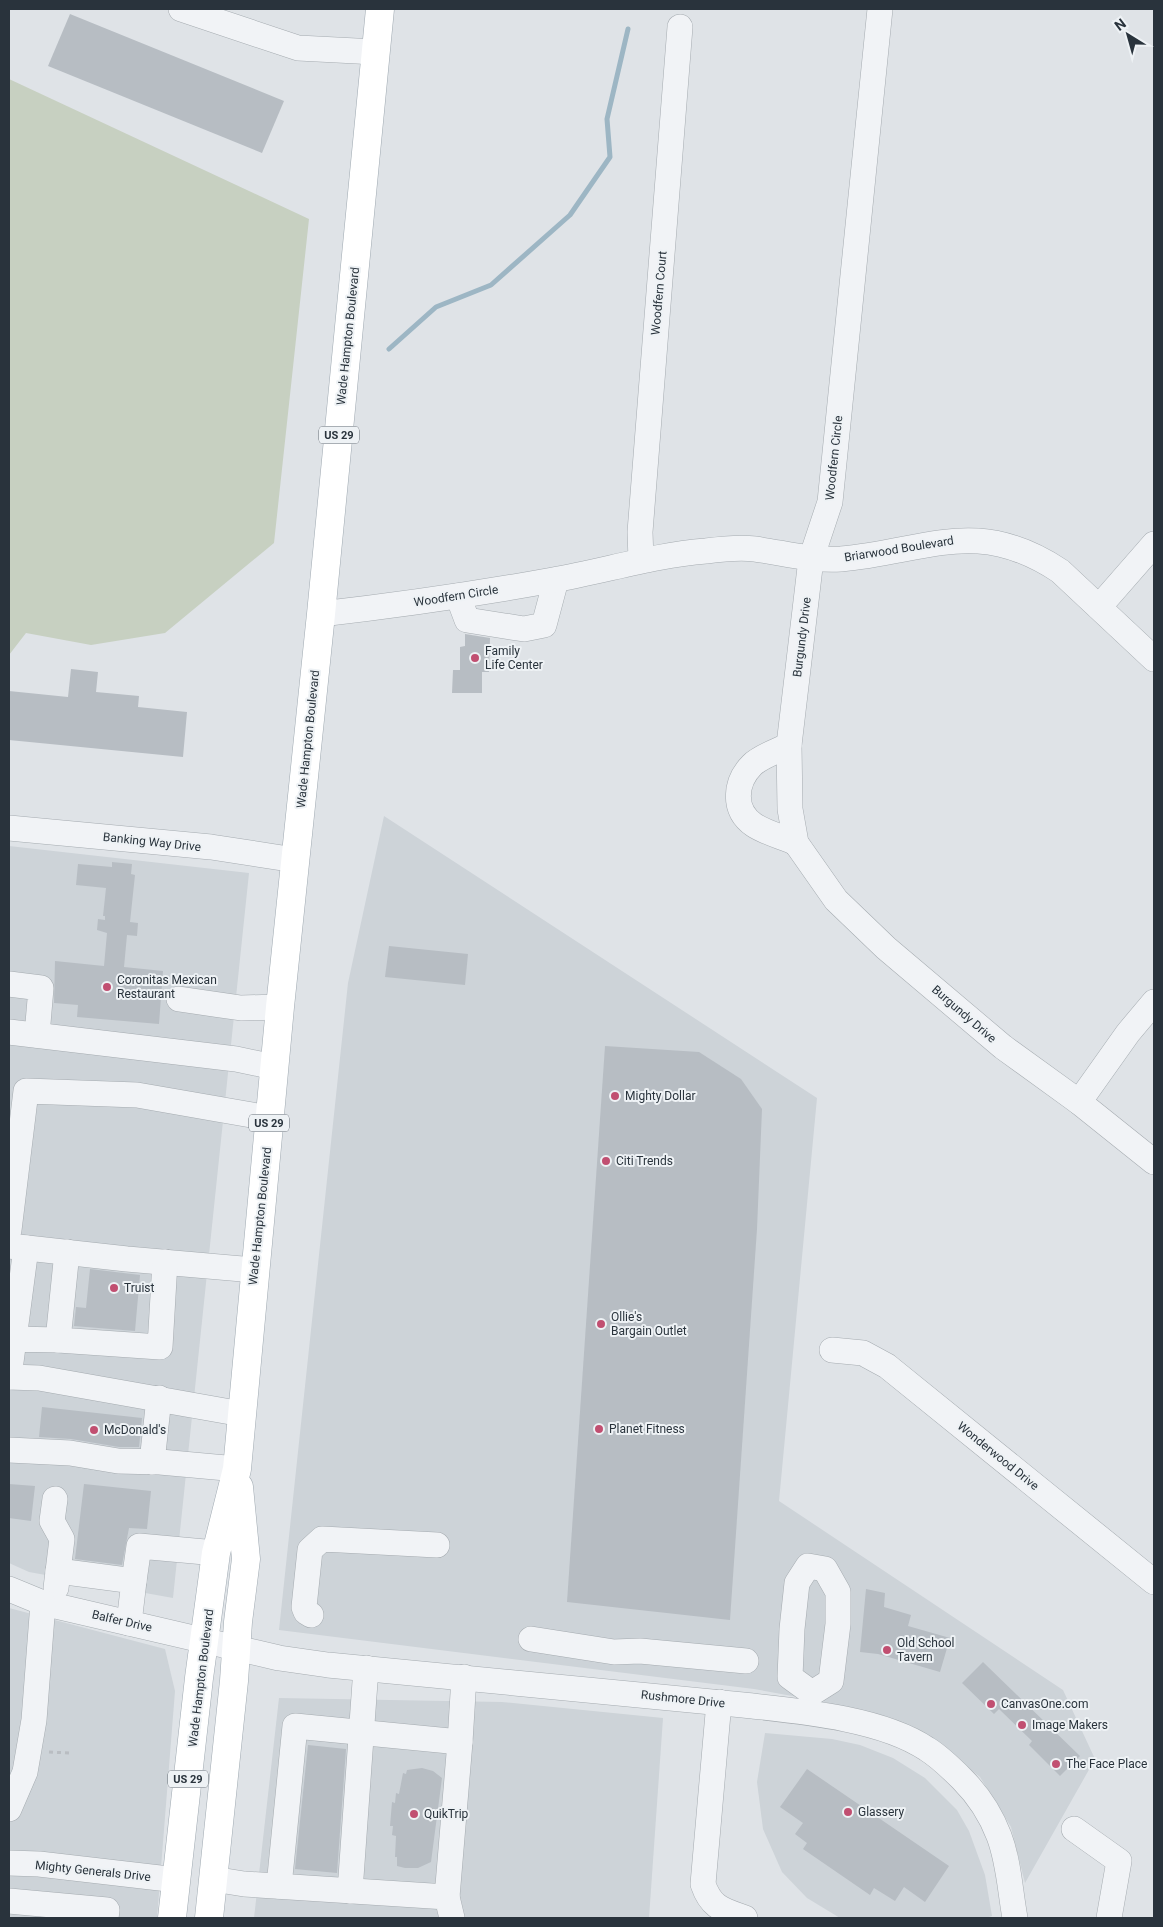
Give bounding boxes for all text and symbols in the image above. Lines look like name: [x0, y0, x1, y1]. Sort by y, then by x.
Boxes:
north arrow: [1103, 10, 1153, 60]
text: N: [1111, 15, 1129, 34]
street label: Woodfern Court: [648, 250, 670, 336]
street label: Wade Hampton Boulevard: [334, 266, 362, 406]
street label: Woodfern Circle: [823, 415, 845, 501]
road number: US 29: [319, 426, 359, 444]
street label: Briarwood Boulevard: [843, 533, 955, 565]
street label: Woodfern Circle: [413, 582, 499, 610]
street label: Burgundy Drive: [790, 596, 814, 678]
place label: Family Life Center: [485, 644, 543, 672]
marker: Family Life Center: [469, 652, 481, 664]
street label: Wade Hampton Boulevard: [294, 669, 322, 809]
street label: Banking Way Drive: [102, 830, 202, 854]
place label: Coronitas Mexican Restaurant: [117, 973, 217, 1001]
marker: Coronitas Mexican Restaurant: [101, 981, 113, 993]
street label: Burgundy Drive: [929, 982, 999, 1046]
place label: Mighty Dollar: [625, 1089, 695, 1103]
marker: Mighty Dollar: [609, 1090, 621, 1102]
road number: US 29: [249, 1114, 289, 1132]
street label: Wade Hampton Boulevard: [246, 1146, 274, 1286]
place label: Citi Trends: [616, 1154, 673, 1168]
marker: Citi Trends: [600, 1155, 612, 1167]
place label: Truist: [124, 1281, 155, 1295]
marker: Truist: [108, 1282, 120, 1294]
place label: Ollie's Bargain Outlet: [611, 1310, 687, 1338]
marker: Ollie's Bargain Outlet: [595, 1318, 607, 1330]
street label: Wonderwood Drive: [954, 1419, 1042, 1493]
place label: Planet Fitness: [609, 1422, 685, 1436]
place label: McDonald's: [104, 1423, 166, 1437]
marker: Planet Fitness: [593, 1423, 605, 1435]
marker: McDonald's: [88, 1424, 100, 1436]
street label: Balfer Drive: [91, 1607, 153, 1635]
street label: Wade Hampton Boulevard: [186, 1608, 216, 1748]
place label: Old School Tavern: [897, 1636, 955, 1664]
marker: Old School Tavern: [881, 1644, 893, 1656]
street label: Rushmore Drive: [640, 1688, 726, 1710]
place label: CanvasOne.com: [1001, 1697, 1088, 1711]
marker: CanvasOne.com: [985, 1698, 997, 1710]
place label: Image Makers: [1032, 1718, 1108, 1732]
marker: Image Makers: [1016, 1719, 1028, 1731]
place label: The Face Place: [1066, 1757, 1147, 1771]
marker: The Face Place: [1050, 1758, 1062, 1770]
road number: US 29: [168, 1770, 208, 1788]
place label: Glassery: [858, 1805, 905, 1819]
marker: Glassery: [842, 1806, 854, 1818]
place label: QuikTrip: [424, 1807, 469, 1821]
marker: QuikTrip: [408, 1808, 420, 1820]
street label: Mighty Generals Drive: [34, 1858, 152, 1884]

